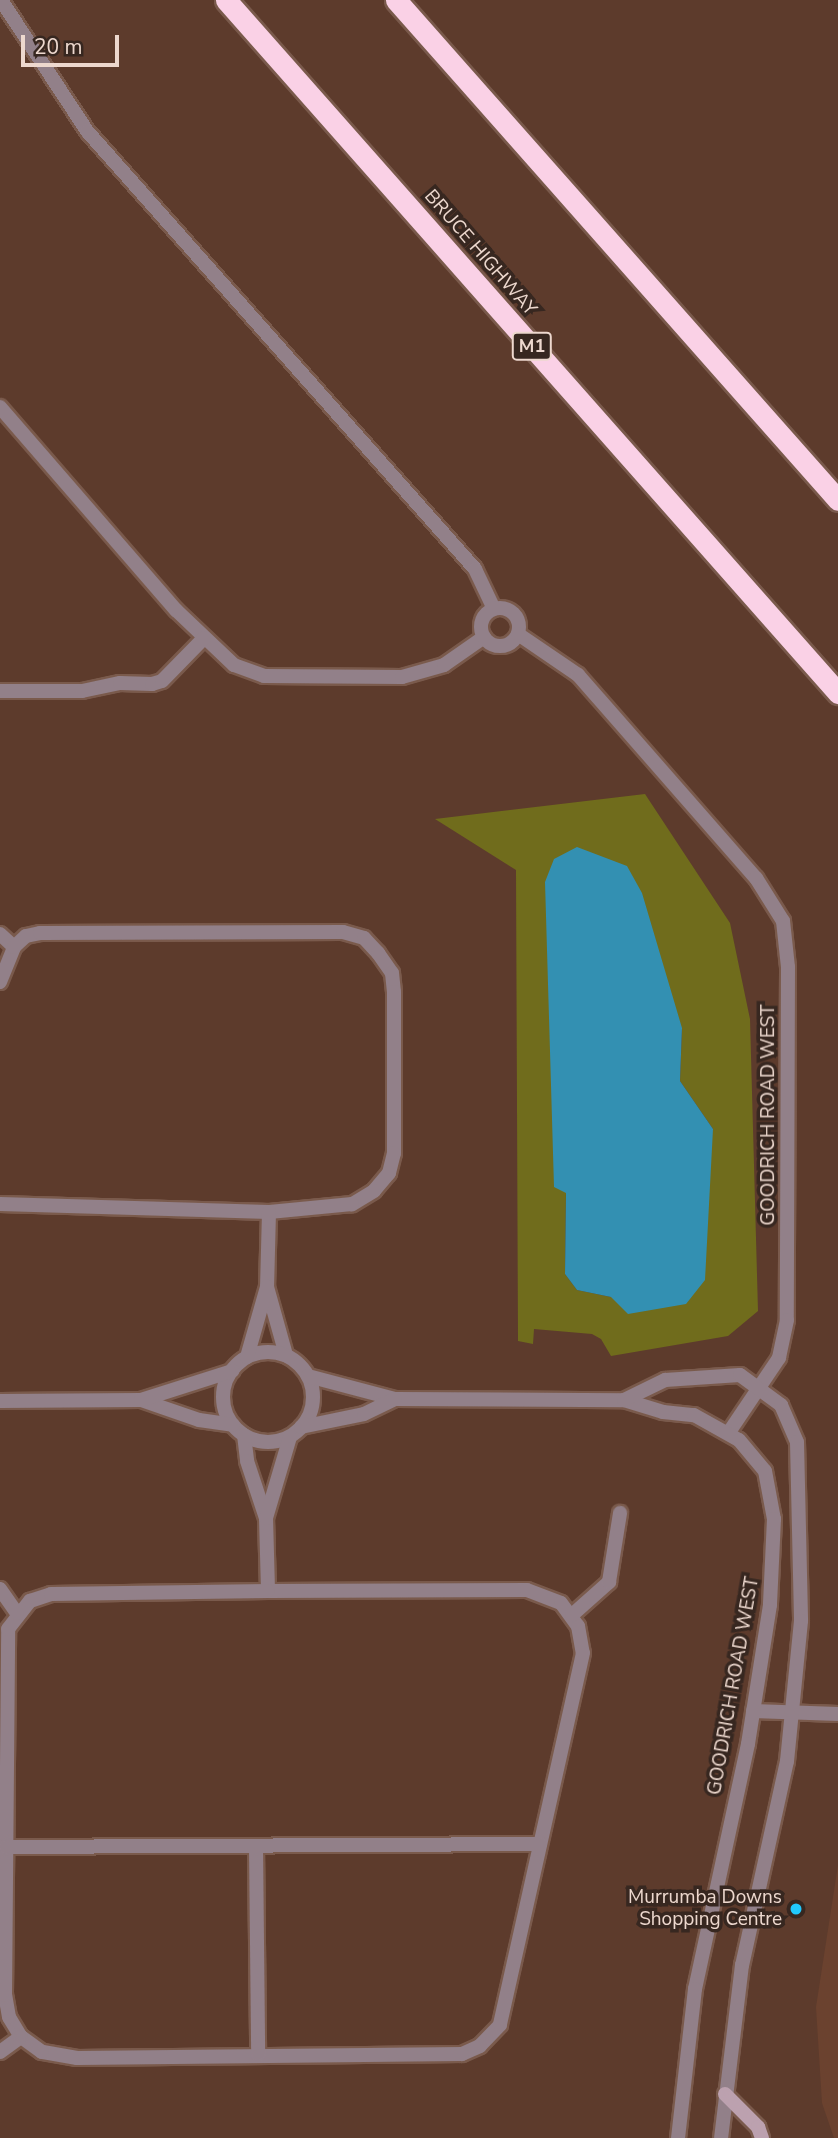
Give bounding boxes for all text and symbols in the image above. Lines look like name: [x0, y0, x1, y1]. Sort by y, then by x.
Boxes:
scale bar: [24, 21, 122, 65]
text: 20 m: [34, 33, 83, 61]
street label: BRUCE HIGHWAY: [419, 185, 541, 321]
road number: M1: [511, 332, 553, 360]
street label: GOODRICH ROAD WEST: [758, 1004, 780, 1226]
street label: GOODRICH ROAD WEST: [704, 1575, 764, 1797]
place label: Murrumba Downs Shopping Centre: [628, 1887, 782, 1931]
marker: Murrumba Downs Shopping Centre: [788, 1901, 804, 1917]

